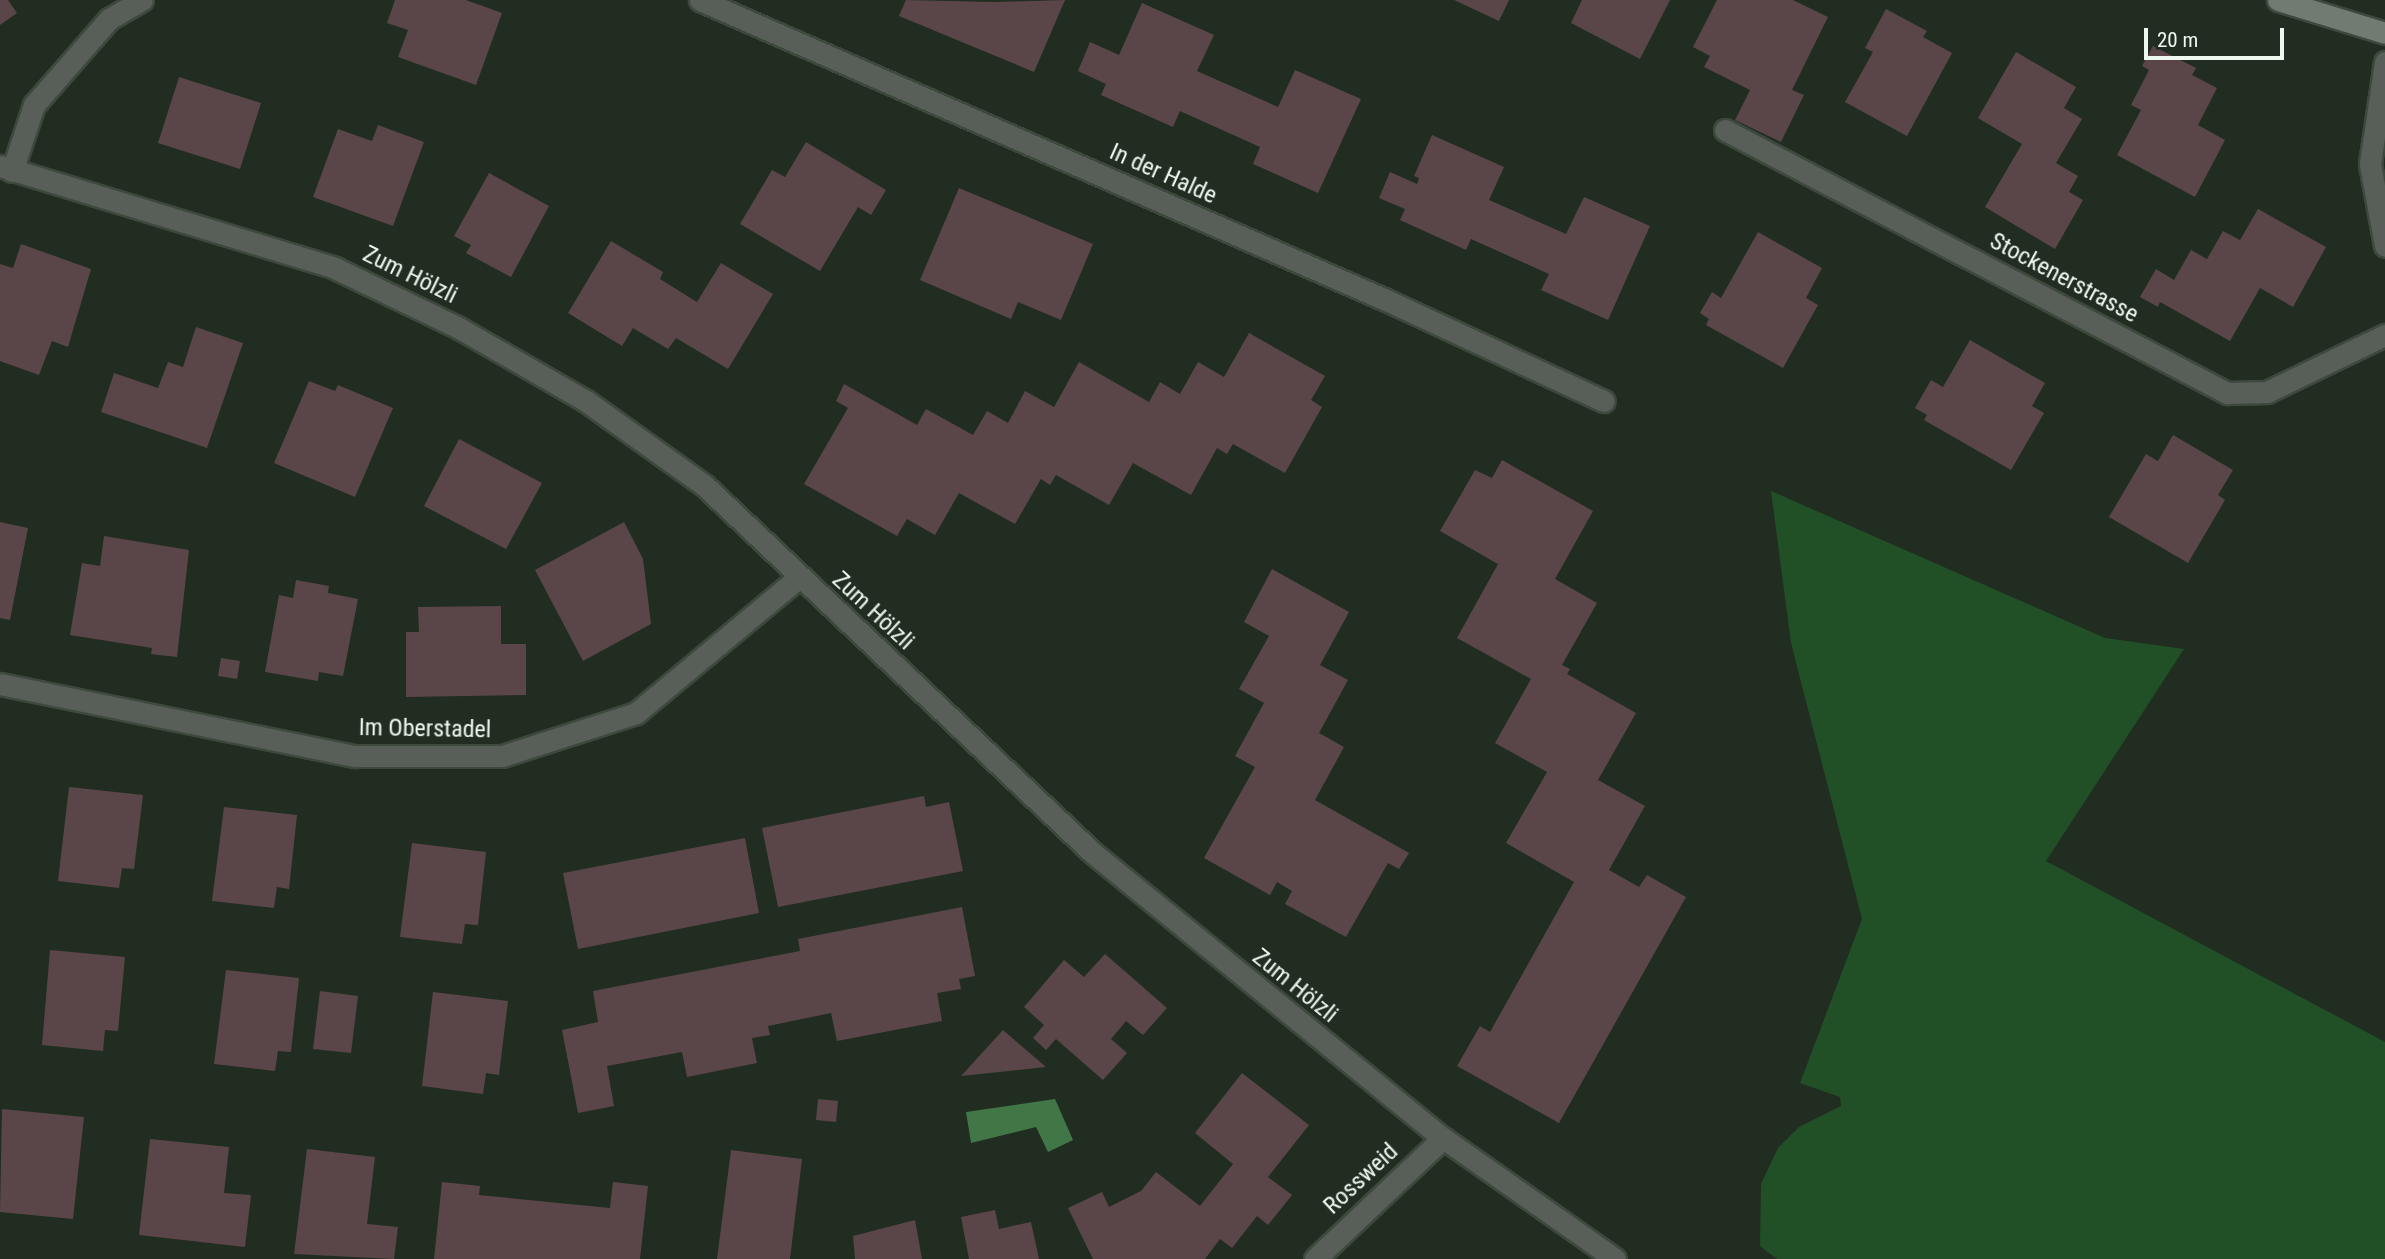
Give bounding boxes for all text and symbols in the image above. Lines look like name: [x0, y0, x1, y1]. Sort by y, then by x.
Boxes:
scale bar: [2147, 14, 2287, 58]
text: 20 m: [2157, 28, 2198, 52]
street label: In der Halde: [1105, 138, 1221, 210]
street label: Stockenerstrasse: [1985, 227, 2143, 329]
street label: Zum Hölzli: [358, 240, 462, 310]
street label: Zum Hölzli: [826, 566, 920, 656]
street label: Im Oberstadel: [358, 713, 492, 745]
street label: Zum Hölzli: [1246, 943, 1344, 1029]
street label: Rossweid: [1318, 1137, 1404, 1221]

